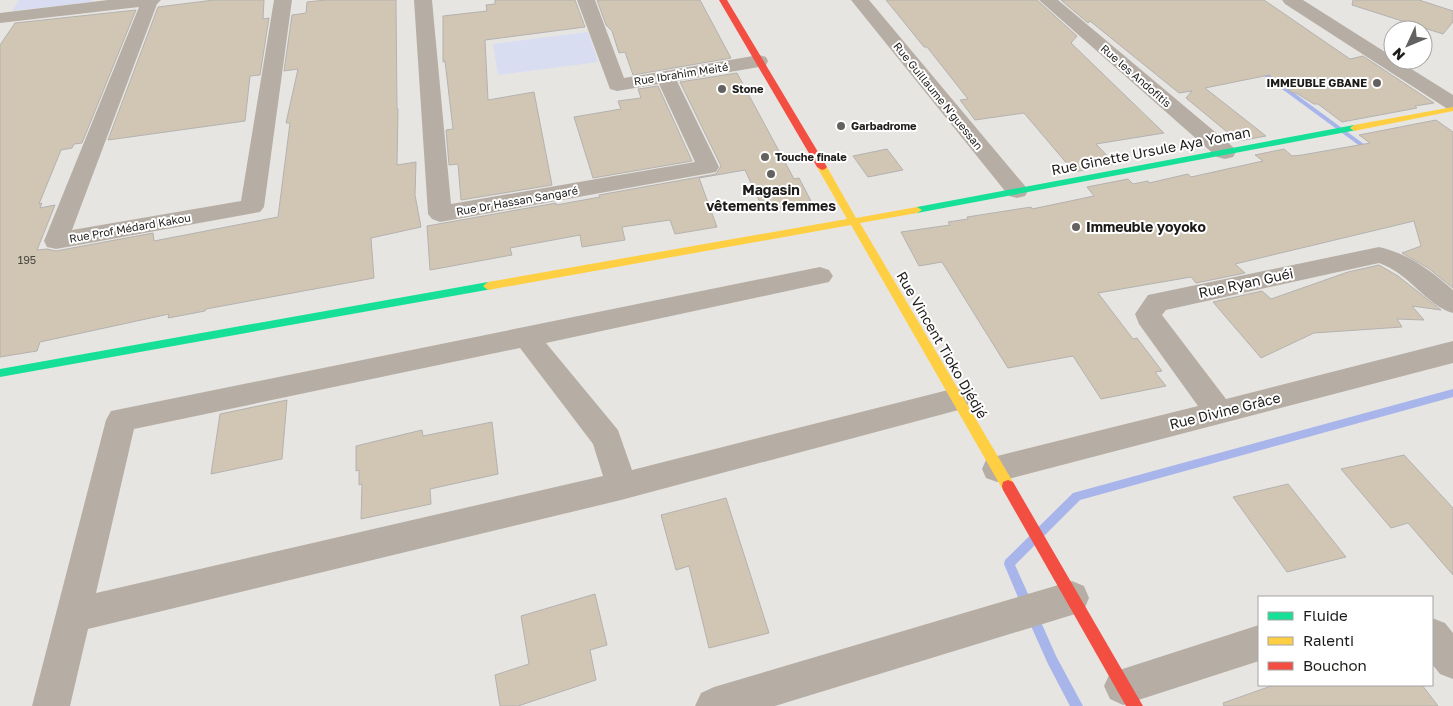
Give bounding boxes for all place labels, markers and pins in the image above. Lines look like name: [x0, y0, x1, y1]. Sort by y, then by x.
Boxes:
place label: IMMEUBLE GBANE: [1266, 76, 1367, 89]
marker: IMMEUBLE GBANE: [1371, 77, 1383, 89]
place label: Stone: [732, 82, 764, 95]
marker: Stone: [716, 83, 728, 95]
place label: Garbadrome: [851, 119, 917, 132]
marker: Garbadrome: [835, 120, 847, 132]
place label: Touche finale: [775, 150, 847, 163]
marker: Touche finale: [759, 151, 771, 163]
marker: Magasin vêtements femmes: [765, 168, 777, 180]
place label: Magasin vêtements femmes: [706, 181, 836, 214]
place label: Immeuble yoyoko: [1086, 218, 1206, 235]
marker: Immeuble yoyoko: [1070, 221, 1082, 233]

